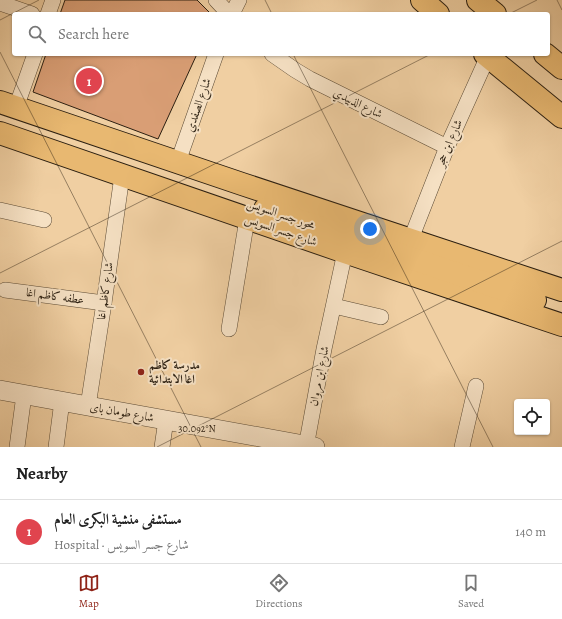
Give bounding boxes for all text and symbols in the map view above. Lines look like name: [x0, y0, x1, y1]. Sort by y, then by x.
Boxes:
search box: [12, 12, 550, 56]
icon: search: [26, 23, 48, 45]
text: Search here: [58, 24, 129, 44]
pin: 1: [76, 66, 102, 96]
street label: شارع الصفدي: [181, 76, 218, 135]
street label: شارع الذبيدي: [329, 84, 386, 125]
street label: شارع ابن حجر: [431, 117, 469, 172]
street label: محور جسر السويس: [245, 195, 318, 234]
street label: شارع جسر السويس: [242, 210, 319, 253]
your location: [360, 219, 380, 239]
street label: شارع كاظم اغا: [93, 261, 120, 321]
street label: عطفه كاظم اغا: [24, 284, 85, 311]
street label: شارع ابن مروان: [305, 344, 336, 408]
place label: مدرسة كاظم اغا الابتدائية: [149, 357, 200, 387]
marker: مدرسة كاظم اغا الابتدائية: [136, 367, 146, 377]
street label: شارع طومان باى: [88, 398, 156, 429]
map controls: [514, 399, 550, 435]
button: locate: [514, 399, 550, 435]
text: 30.092°N: [178, 422, 216, 435]
text: Nearby: [16, 462, 67, 485]
text: مستشفى منشية البكرى العام: [54, 509, 182, 529]
text: 1: [27, 523, 31, 540]
text: 140 m: [515, 523, 546, 540]
text: Hospital · شارع جسر السويس: [54, 536, 189, 553]
tab: Map: [78, 572, 100, 611]
tab: Directions: [255, 572, 303, 611]
tab: Saved: [458, 572, 484, 611]

